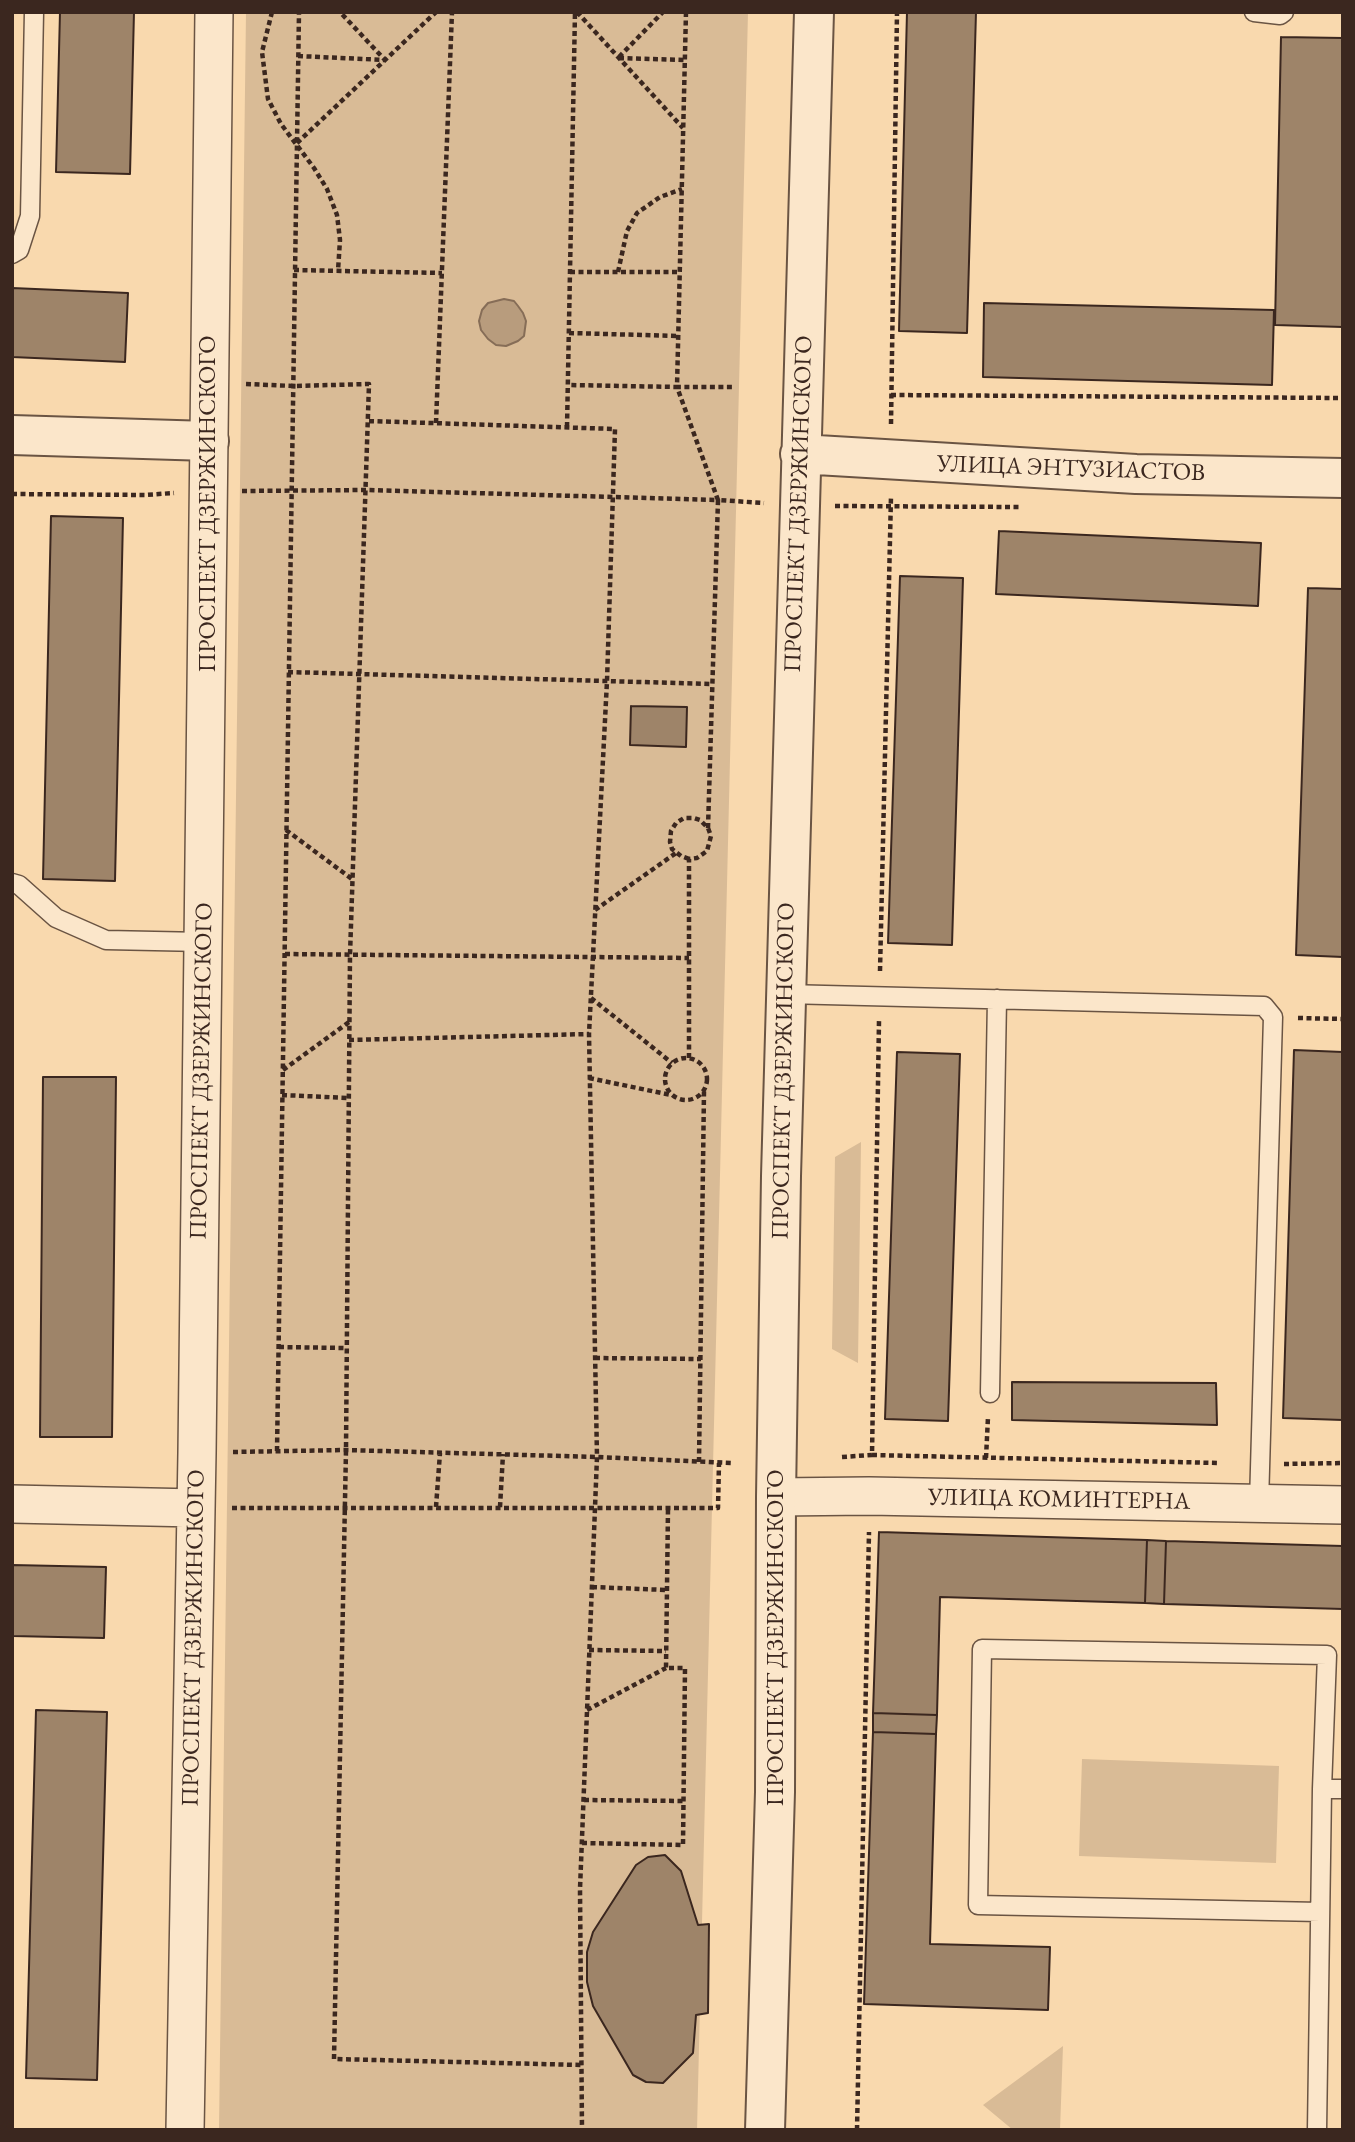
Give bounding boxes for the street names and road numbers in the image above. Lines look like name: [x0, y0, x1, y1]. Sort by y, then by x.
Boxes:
street label: ПРОСПЕКТ ДЗЕРЖИНСКОГО: [194, 335, 222, 673]
street label: ПРОСПЕКТ ДЗЕРЖИНСКОГО: [779, 335, 819, 673]
street label: УЛИЦА ЭНТУЗИАСТОВ: [936, 450, 1206, 488]
street label: ПРОСПЕКТ ДЗЕРЖИНСКОГО: [185, 902, 219, 1240]
street label: ПРОСПЕКТ ДЗЕРЖИНСКОГО: [767, 902, 801, 1240]
street label: ПРОСПЕКТ ДЗЕРЖИНСКОГО: [177, 1469, 211, 1807]
street label: ПРОСПЕКТ ДЗЕРЖИНСКОГО: [762, 1469, 790, 1807]
street label: УЛИЦА КОМИНТЕРНА: [928, 1483, 1190, 1517]

